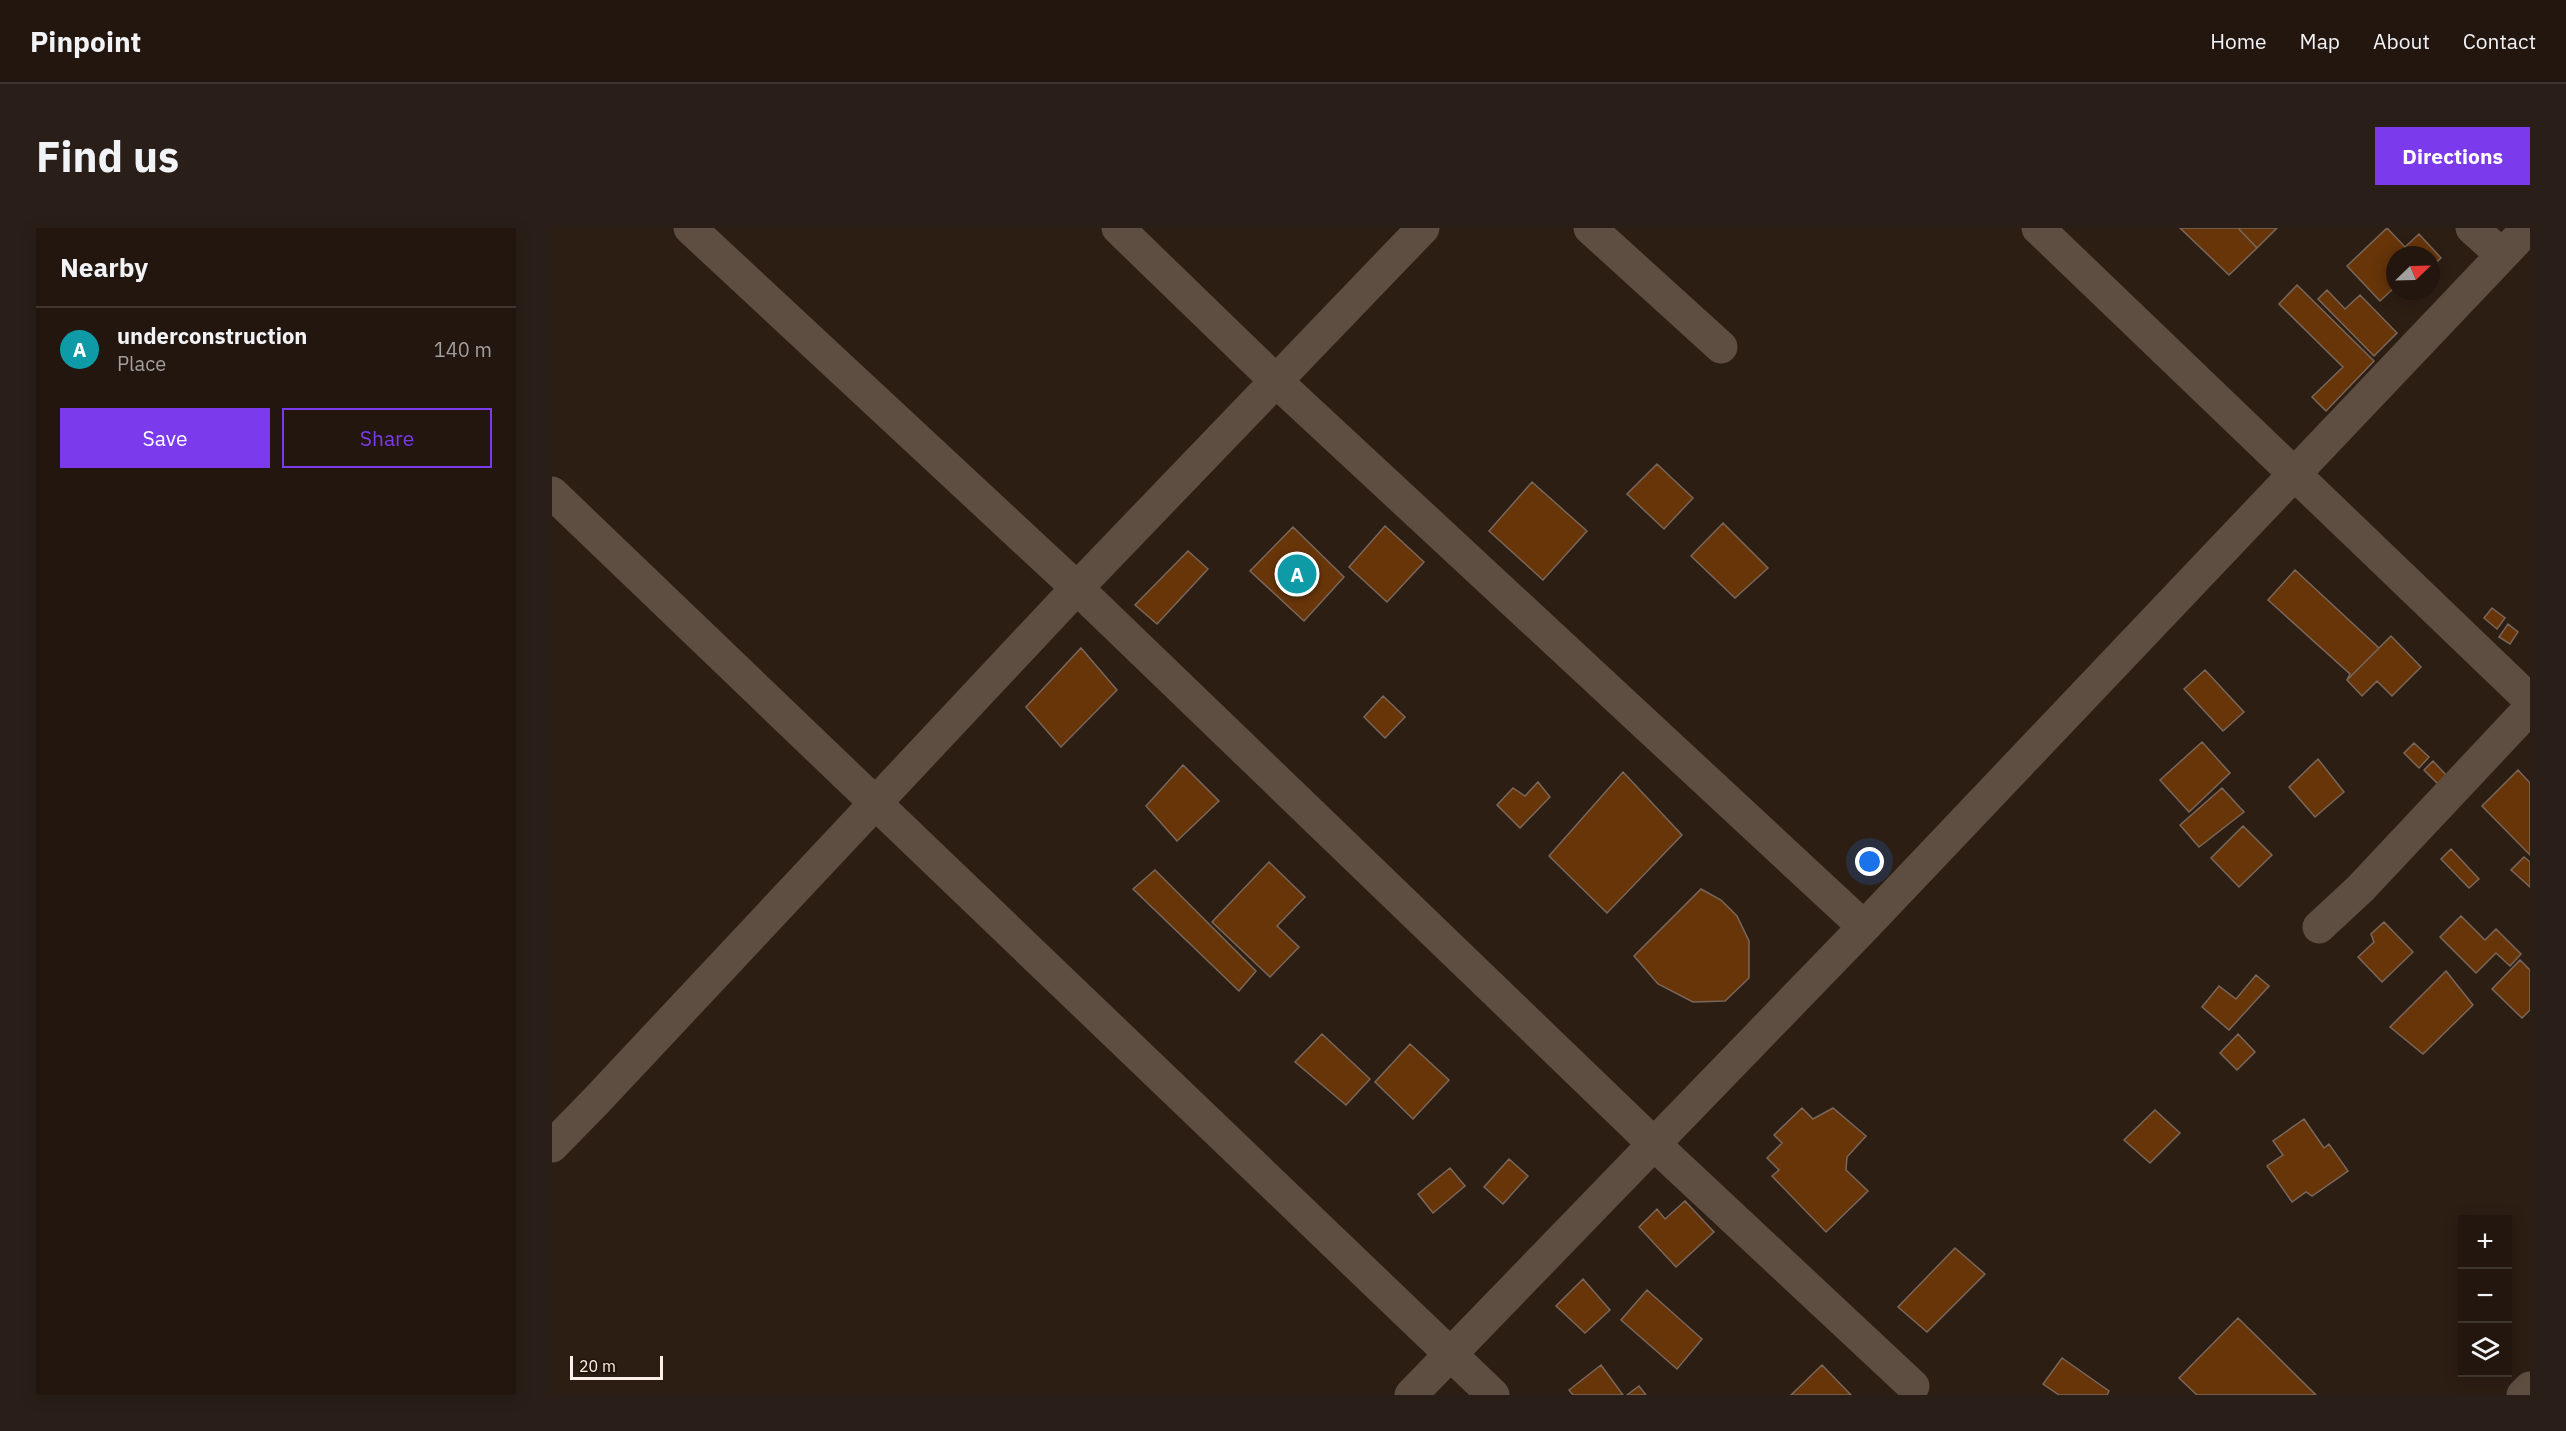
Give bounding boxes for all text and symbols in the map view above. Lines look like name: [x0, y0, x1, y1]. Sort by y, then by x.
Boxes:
text: Pinpoint: [30, 23, 141, 60]
text: Home: [2210, 27, 2267, 55]
text: Map: [2300, 27, 2340, 55]
text: About: [2373, 27, 2430, 55]
text: Contact: [2463, 27, 2536, 55]
button: Directions: [2375, 127, 2530, 185]
text: Find us: [36, 129, 179, 184]
north arrow: [2386, 246, 2440, 300]
text: Nearby: [60, 250, 148, 284]
text: underconstruction: [117, 321, 307, 350]
text: A: [73, 336, 86, 363]
text: 140 m: [434, 336, 492, 363]
text: Place: [117, 350, 166, 377]
button: Save: [60, 408, 270, 468]
button: Share: [282, 408, 492, 468]
pin: A: [1278, 552, 1316, 596]
your location: [1855, 847, 1884, 876]
map controls: [2458, 1215, 2512, 1377]
button: +: [2458, 1215, 2512, 1269]
button: −: [2458, 1269, 2512, 1323]
button: layers: [2458, 1323, 2512, 1377]
scale bar: [570, 1353, 663, 1380]
text: 20 m: [579, 1356, 616, 1376]

